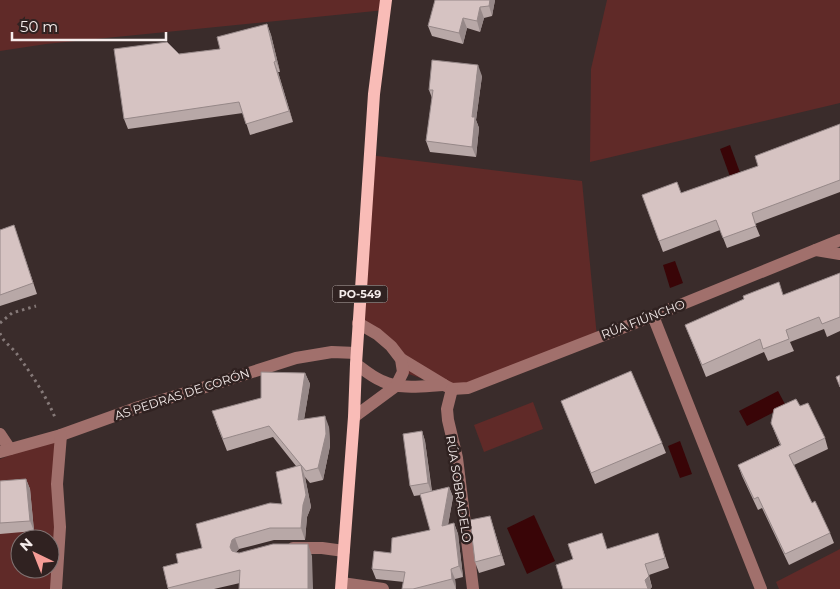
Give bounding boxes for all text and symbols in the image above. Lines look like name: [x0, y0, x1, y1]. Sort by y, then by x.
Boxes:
scale bar: [12, 10, 166, 42]
text: 50 m: [20, 17, 58, 36]
road number: PO-549: [332, 286, 388, 302]
street label: RÚA FIÚNCHO: [599, 296, 687, 342]
street label: AS PEDRAS DE CORÓN: [113, 365, 251, 423]
street label: RÚA SOBRADELO: [443, 434, 475, 544]
north arrow: [10, 529, 60, 579]
text: N: [16, 534, 36, 555]

